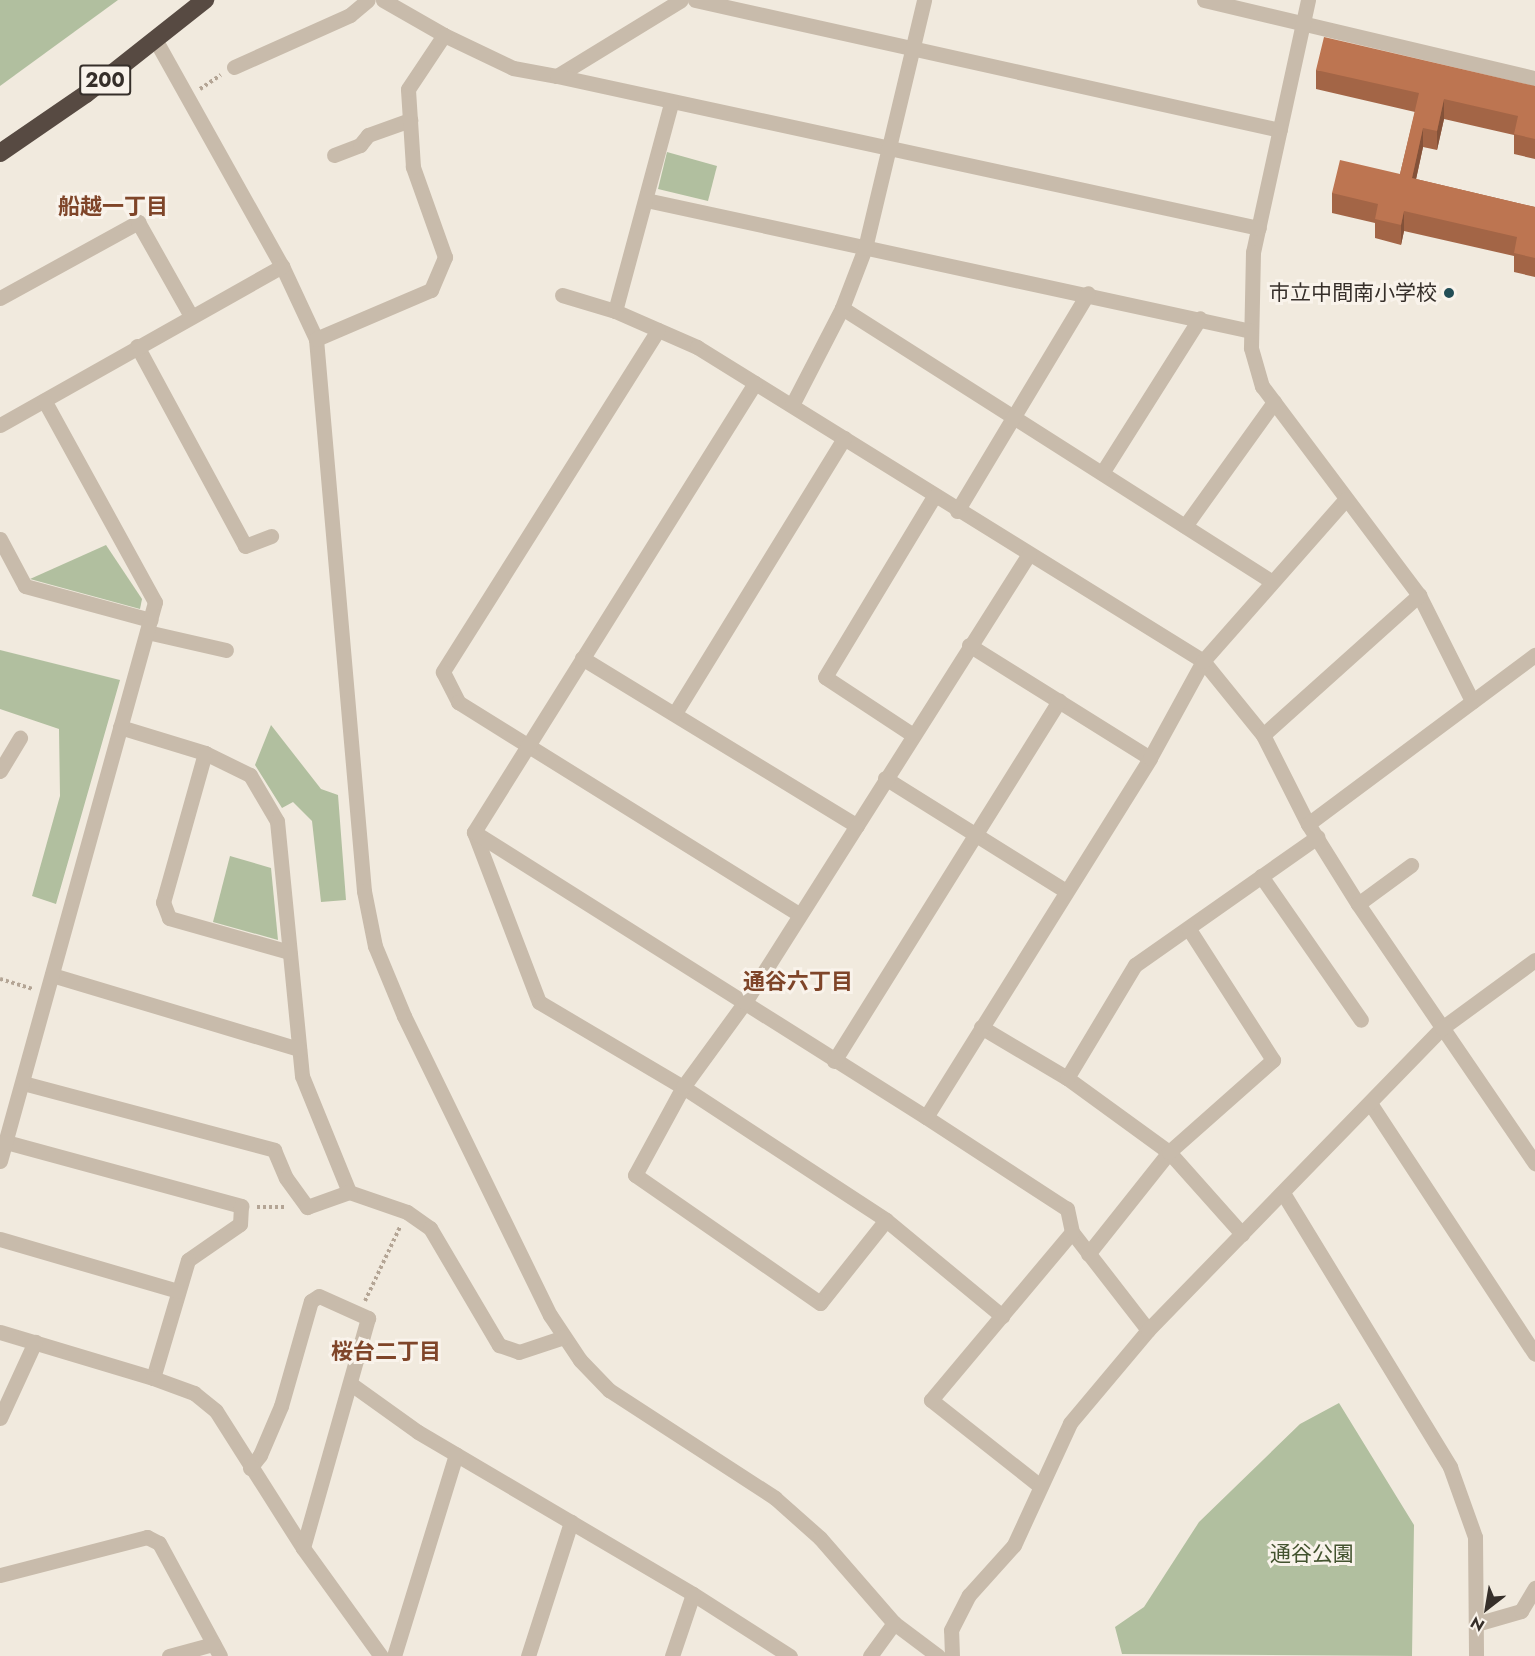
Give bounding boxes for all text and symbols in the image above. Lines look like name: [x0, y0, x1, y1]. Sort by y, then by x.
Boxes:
road number: 200: [78, 63, 132, 97]
district label: 船越一丁目: [58, 194, 168, 220]
place label: 市立中間南小学校: [1269, 280, 1437, 306]
marker: 市立中間南小学校: [1442, 286, 1456, 300]
district label: 通谷六丁目: [743, 969, 853, 995]
district label: 桜台二丁目: [331, 1339, 441, 1365]
park label: 通谷公園: [1270, 1541, 1354, 1567]
north arrow: [1457, 1578, 1517, 1638]
text: N: [1466, 1611, 1489, 1637]

